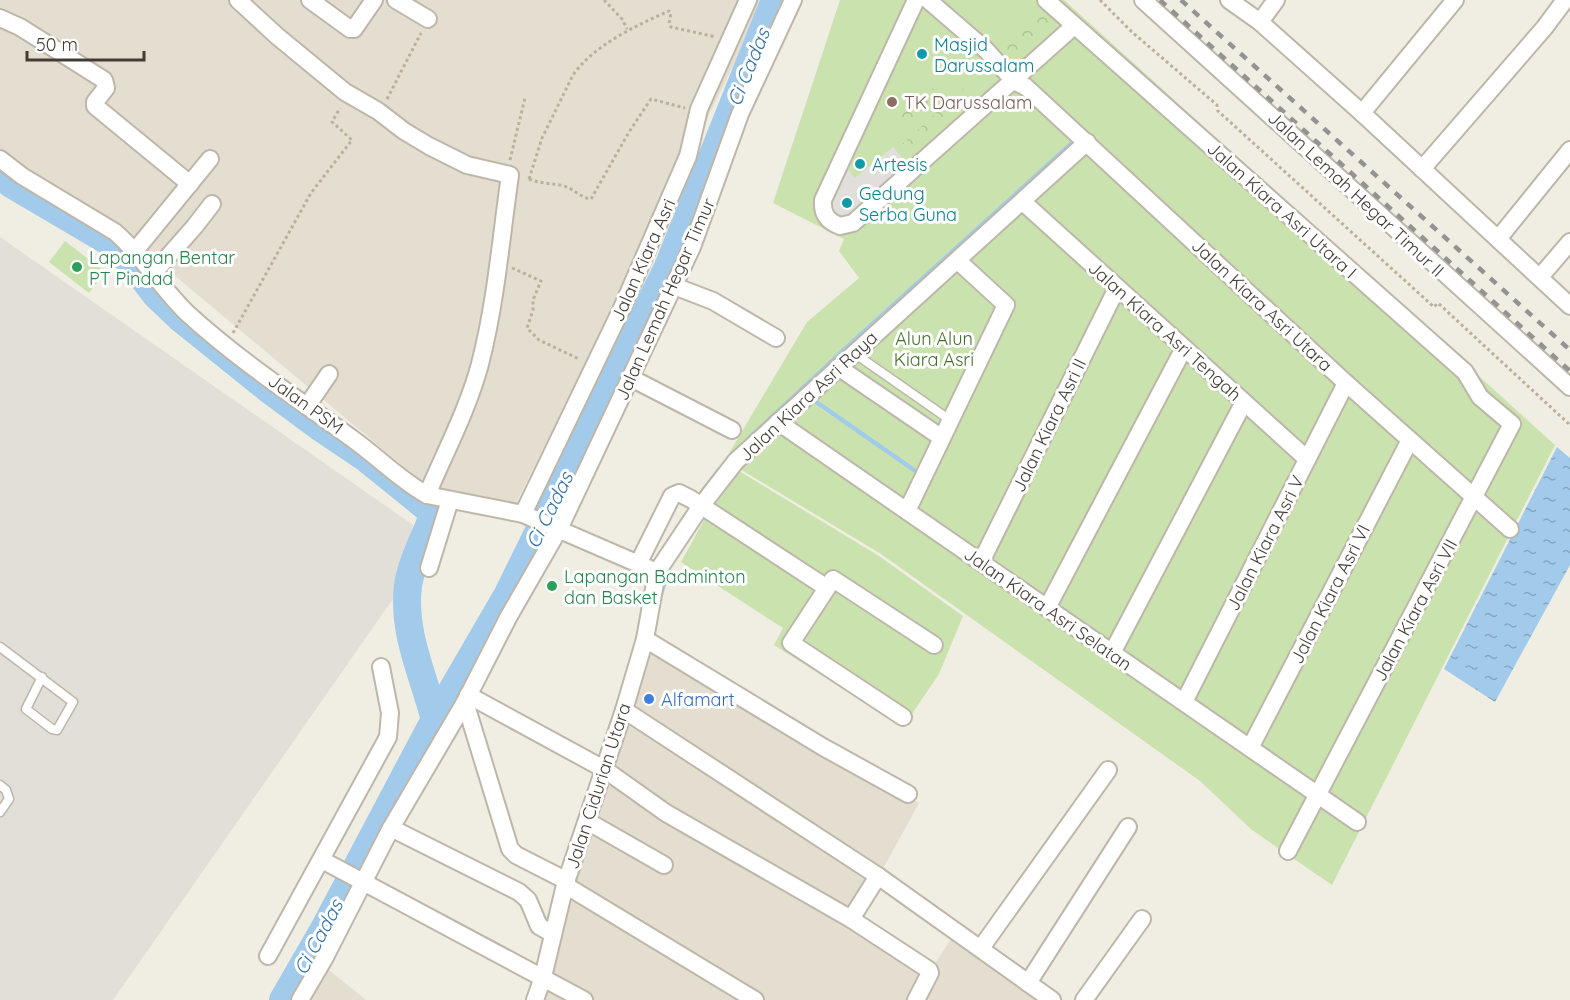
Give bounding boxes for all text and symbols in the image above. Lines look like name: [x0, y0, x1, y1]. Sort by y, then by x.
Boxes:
water label: Ci Cadas: [721, 23, 775, 110]
scale bar: [27, 24, 144, 62]
text: 50 m: [36, 33, 78, 56]
place label: Masjid Darussalam: [934, 33, 1034, 77]
marker: Masjid Darussalam: [915, 47, 929, 61]
place label: TK Darussalam: [904, 91, 1032, 114]
marker: TK Darussalam: [885, 95, 899, 109]
street label: Jalan Lemah Hegar Timur II: [1263, 106, 1449, 282]
street label: Jalan Kiara Asri Utara I: [1202, 137, 1362, 283]
place label: Artesis: [872, 153, 928, 176]
marker: Artesis: [853, 157, 867, 171]
place label: Gedung Serba Guna: [859, 182, 957, 226]
street label: Jalan Lemah Hegar Timur: [610, 194, 720, 404]
street label: Jalan Kiara Asri: [606, 195, 680, 325]
marker: Gedung Serba Guna: [840, 196, 854, 210]
street label: Jalan Kiara Asri Utara: [1187, 234, 1337, 376]
place label: Lapangan Bentar PT Pindad: [89, 246, 235, 290]
street label: Jalan Kiara Asri Tengah: [1084, 256, 1246, 406]
marker: Lapangan Bentar PT Pindad: [70, 260, 84, 274]
street label: Jalan Kiara Asri Raya: [734, 326, 882, 466]
park label: Alun Alun Kiara Asri: [894, 327, 974, 371]
street label: Jalan Kiara Asri II: [1007, 354, 1091, 496]
street label: Jalan PSM: [264, 369, 348, 439]
water label: Ci Cadas: [520, 466, 579, 552]
street label: Jalan Kiara Asri V: [1221, 471, 1309, 615]
street label: Jalan Kiara Asri VI: [1285, 520, 1375, 668]
street label: Jalan Kiara Asri VII: [1368, 535, 1462, 685]
street label: Jalan Kiara Asri Selatan: [960, 542, 1136, 676]
place label: Lapangan Badminton dan Basket: [564, 565, 746, 609]
marker: Lapangan Badminton dan Basket: [545, 579, 559, 593]
place label: Alfamart: [661, 688, 735, 711]
marker: Alfamart: [642, 692, 656, 706]
street label: Jalan Cidurian Utara: [560, 700, 636, 872]
water label: Ci Cadas: [288, 894, 349, 979]

